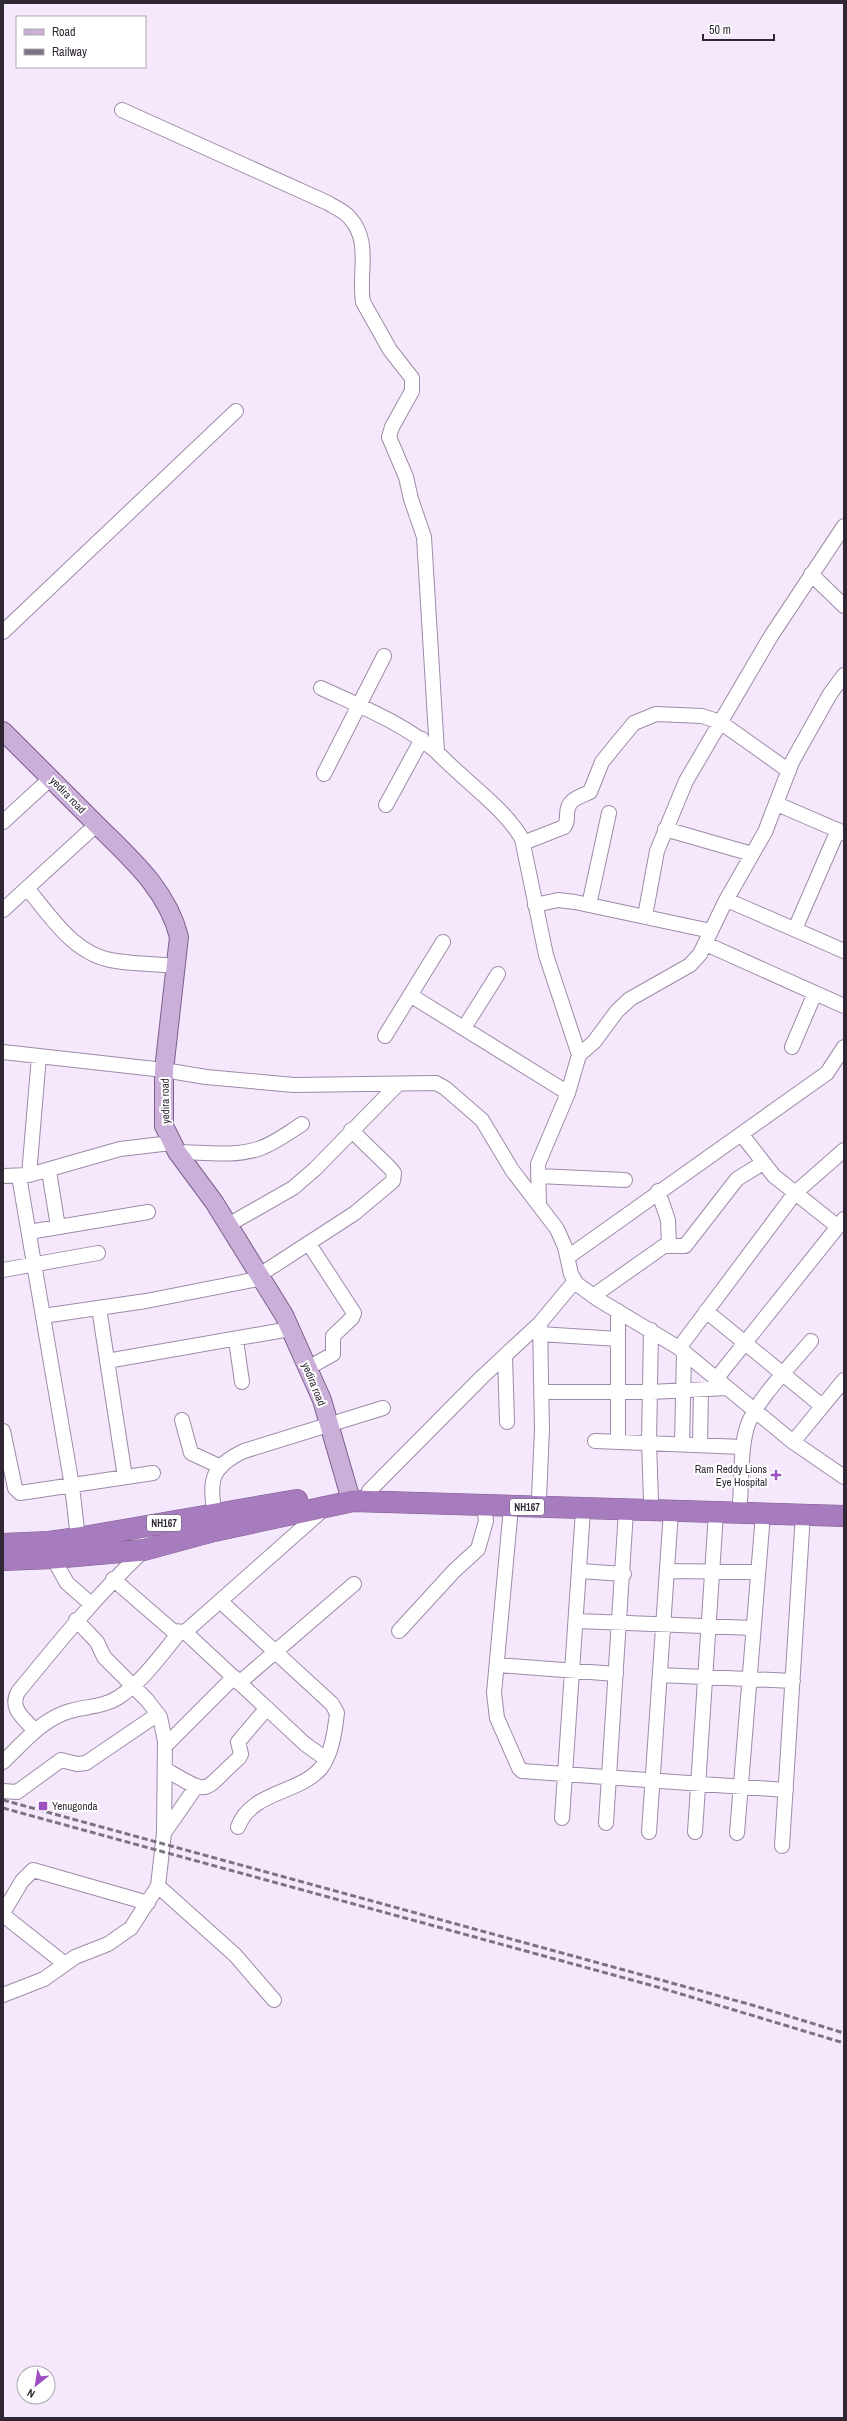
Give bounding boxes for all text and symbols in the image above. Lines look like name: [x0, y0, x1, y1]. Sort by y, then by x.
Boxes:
legend: [16, 16, 146, 68]
scale bar: [703, 16, 774, 42]
text: 50 m: [709, 22, 731, 38]
text: Road: [52, 24, 76, 40]
text: Railway: [52, 44, 87, 60]
street label: yedira road: [47, 774, 89, 816]
street label: yedira road: [158, 1078, 172, 1124]
street label: yedira road: [299, 1360, 329, 1408]
place label: Ram Reddy Lions Eye Hospital: [695, 1462, 767, 1489]
marker: Ram Reddy Lions Eye Hospital: [770, 1469, 782, 1481]
road number: NH167: [510, 1499, 544, 1515]
road number: NH167: [147, 1515, 181, 1531]
place label: Yenugonda: [52, 1799, 97, 1813]
marker: Yenugonda: [37, 1800, 49, 1812]
north arrow: [16, 2365, 56, 2405]
text: N: [25, 2386, 37, 2401]

